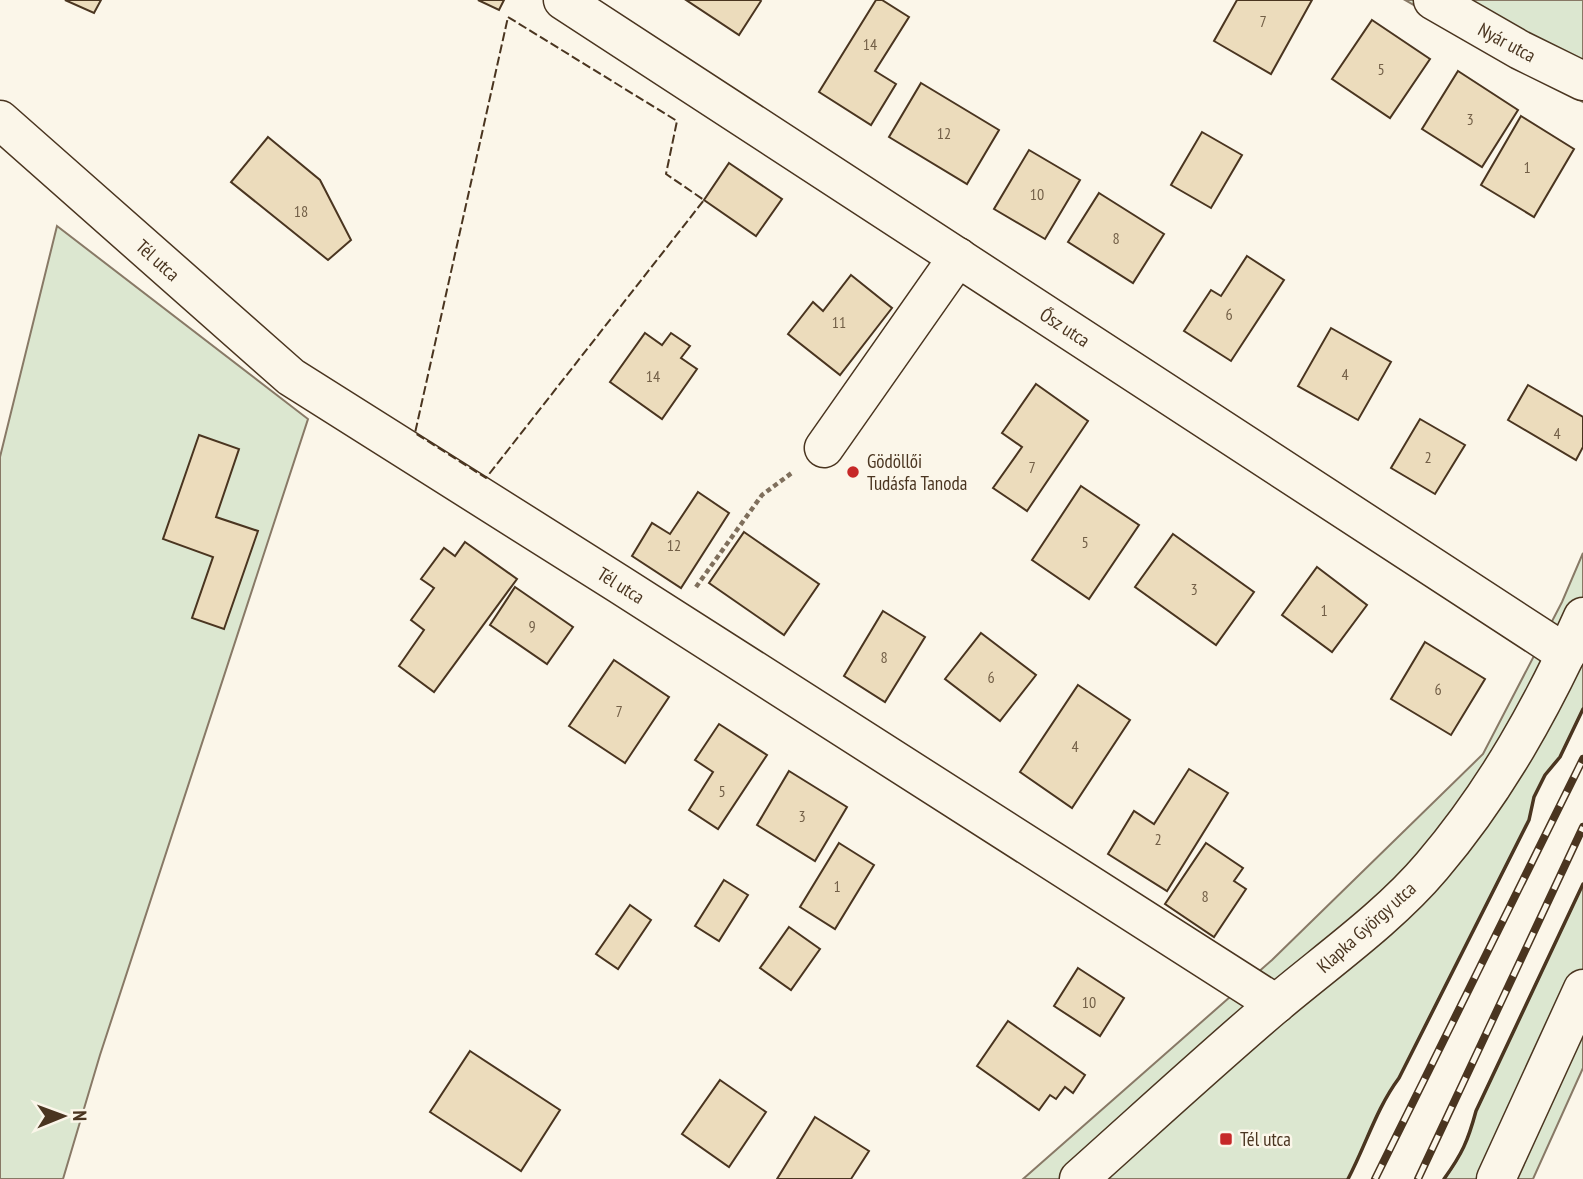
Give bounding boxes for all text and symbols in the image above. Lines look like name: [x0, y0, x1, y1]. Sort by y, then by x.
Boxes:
house number: 7: [1259, 11, 1267, 31]
street label: Nyár utca: [1474, 17, 1540, 67]
house number: 14: [863, 34, 877, 54]
house number: 5: [1377, 59, 1385, 79]
house number: 3: [1466, 109, 1474, 129]
house number: 12: [937, 123, 951, 143]
house number: 1: [1523, 157, 1531, 177]
house number: 10: [1030, 184, 1044, 204]
house number: 18: [294, 201, 308, 221]
house number: 8: [1112, 228, 1120, 248]
street label: Tél utca: [131, 234, 185, 286]
street label: Ősz utca: [1035, 302, 1095, 352]
house number: 6: [1225, 304, 1233, 324]
house number: 11: [832, 312, 846, 332]
house number: 4: [1341, 364, 1349, 384]
house number: 14: [646, 366, 660, 386]
house number: 4: [1553, 423, 1561, 443]
house number: 2: [1424, 447, 1432, 467]
place label: Gödöllői Tudásfa Tanoda: [867, 449, 967, 495]
house number: 7: [1028, 457, 1036, 477]
marker: Gödöllői Tudásfa Tanoda: [845, 464, 861, 480]
house number: 5: [1081, 532, 1089, 552]
house number: 12: [667, 535, 681, 555]
street label: Tél utca: [593, 561, 649, 609]
house number: 3: [1190, 579, 1198, 599]
house number: 1: [1320, 600, 1328, 620]
house number: 9: [528, 616, 536, 636]
house number: 8: [880, 647, 888, 667]
house number: 6: [987, 667, 995, 687]
house number: 6: [1434, 679, 1442, 699]
house number: 7: [615, 701, 623, 721]
house number: 4: [1071, 736, 1079, 756]
house number: 5: [718, 781, 726, 801]
house number: 3: [798, 806, 806, 826]
house number: 2: [1154, 829, 1162, 849]
house number: 1: [833, 876, 841, 896]
street label: Klapka György utca: [1311, 876, 1421, 978]
house number: 8: [1201, 886, 1209, 906]
house number: 10: [1082, 992, 1096, 1012]
north arrow: [28, 1081, 98, 1151]
text: N: [68, 1110, 92, 1121]
place label: Tél utca: [1240, 1127, 1291, 1151]
marker: Tél utca: [1218, 1131, 1234, 1147]

